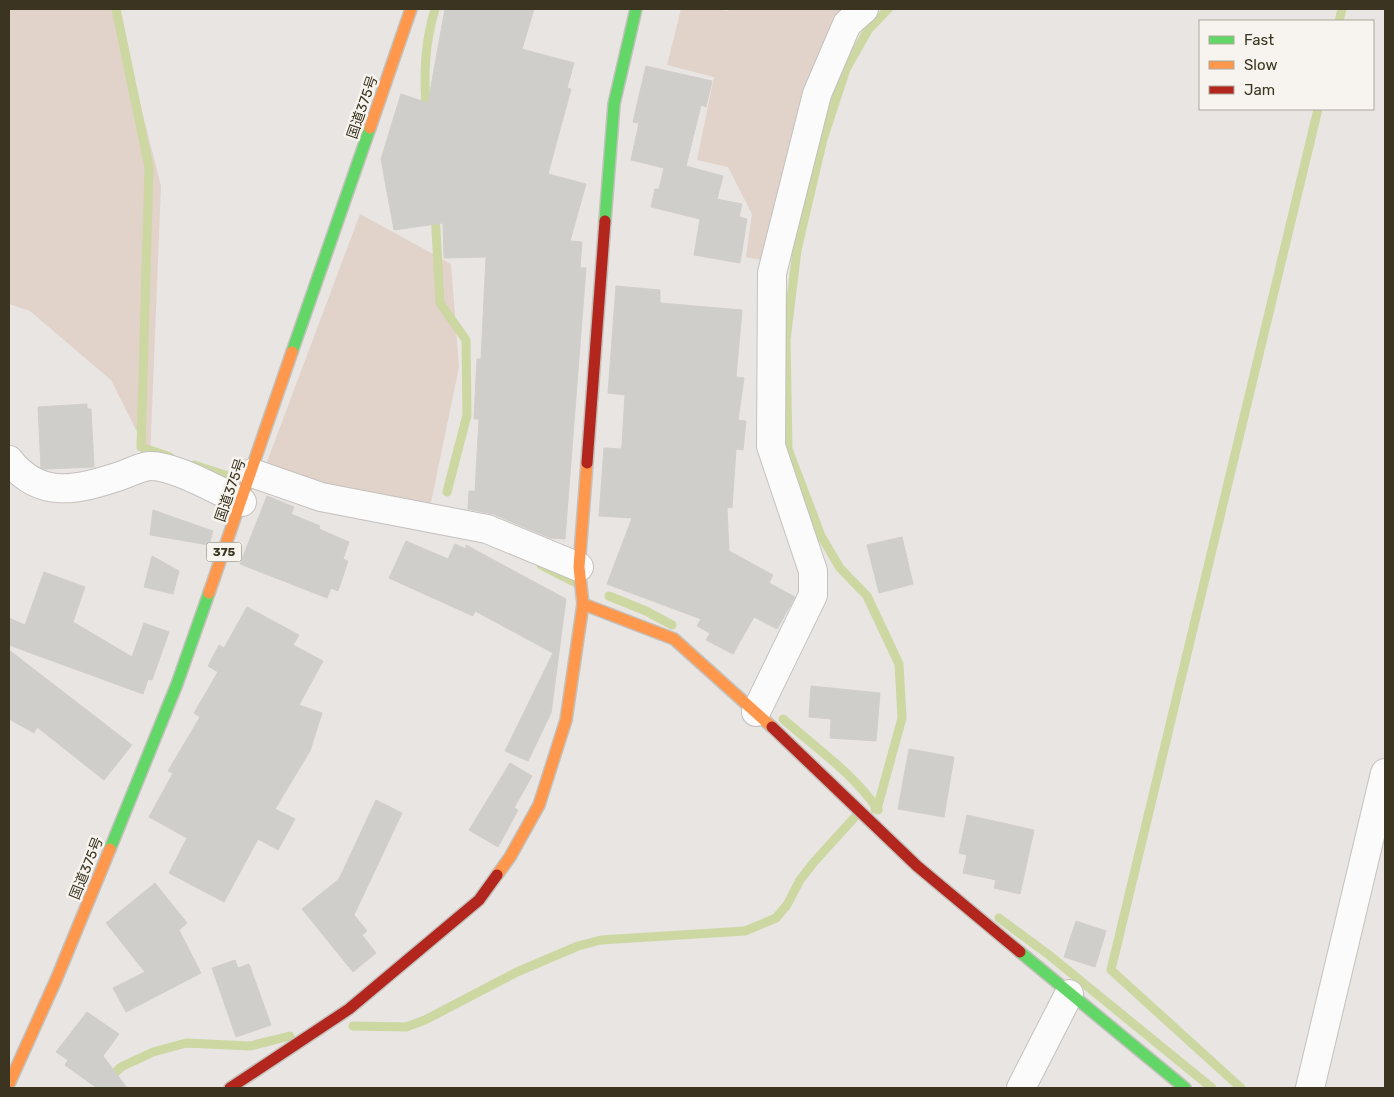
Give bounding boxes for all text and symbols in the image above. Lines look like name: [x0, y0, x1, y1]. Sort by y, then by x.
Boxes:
legend: [1199, 20, 1374, 110]
text: Fast: [1244, 31, 1274, 49]
text: Slow: [1244, 56, 1277, 74]
street label: 国道375号: [344, 73, 381, 141]
text: Jam: [1244, 81, 1275, 99]
street label: 国道375号: [212, 456, 249, 524]
road number: 375: [206, 542, 242, 562]
street label: 国道375号: [66, 834, 107, 902]

